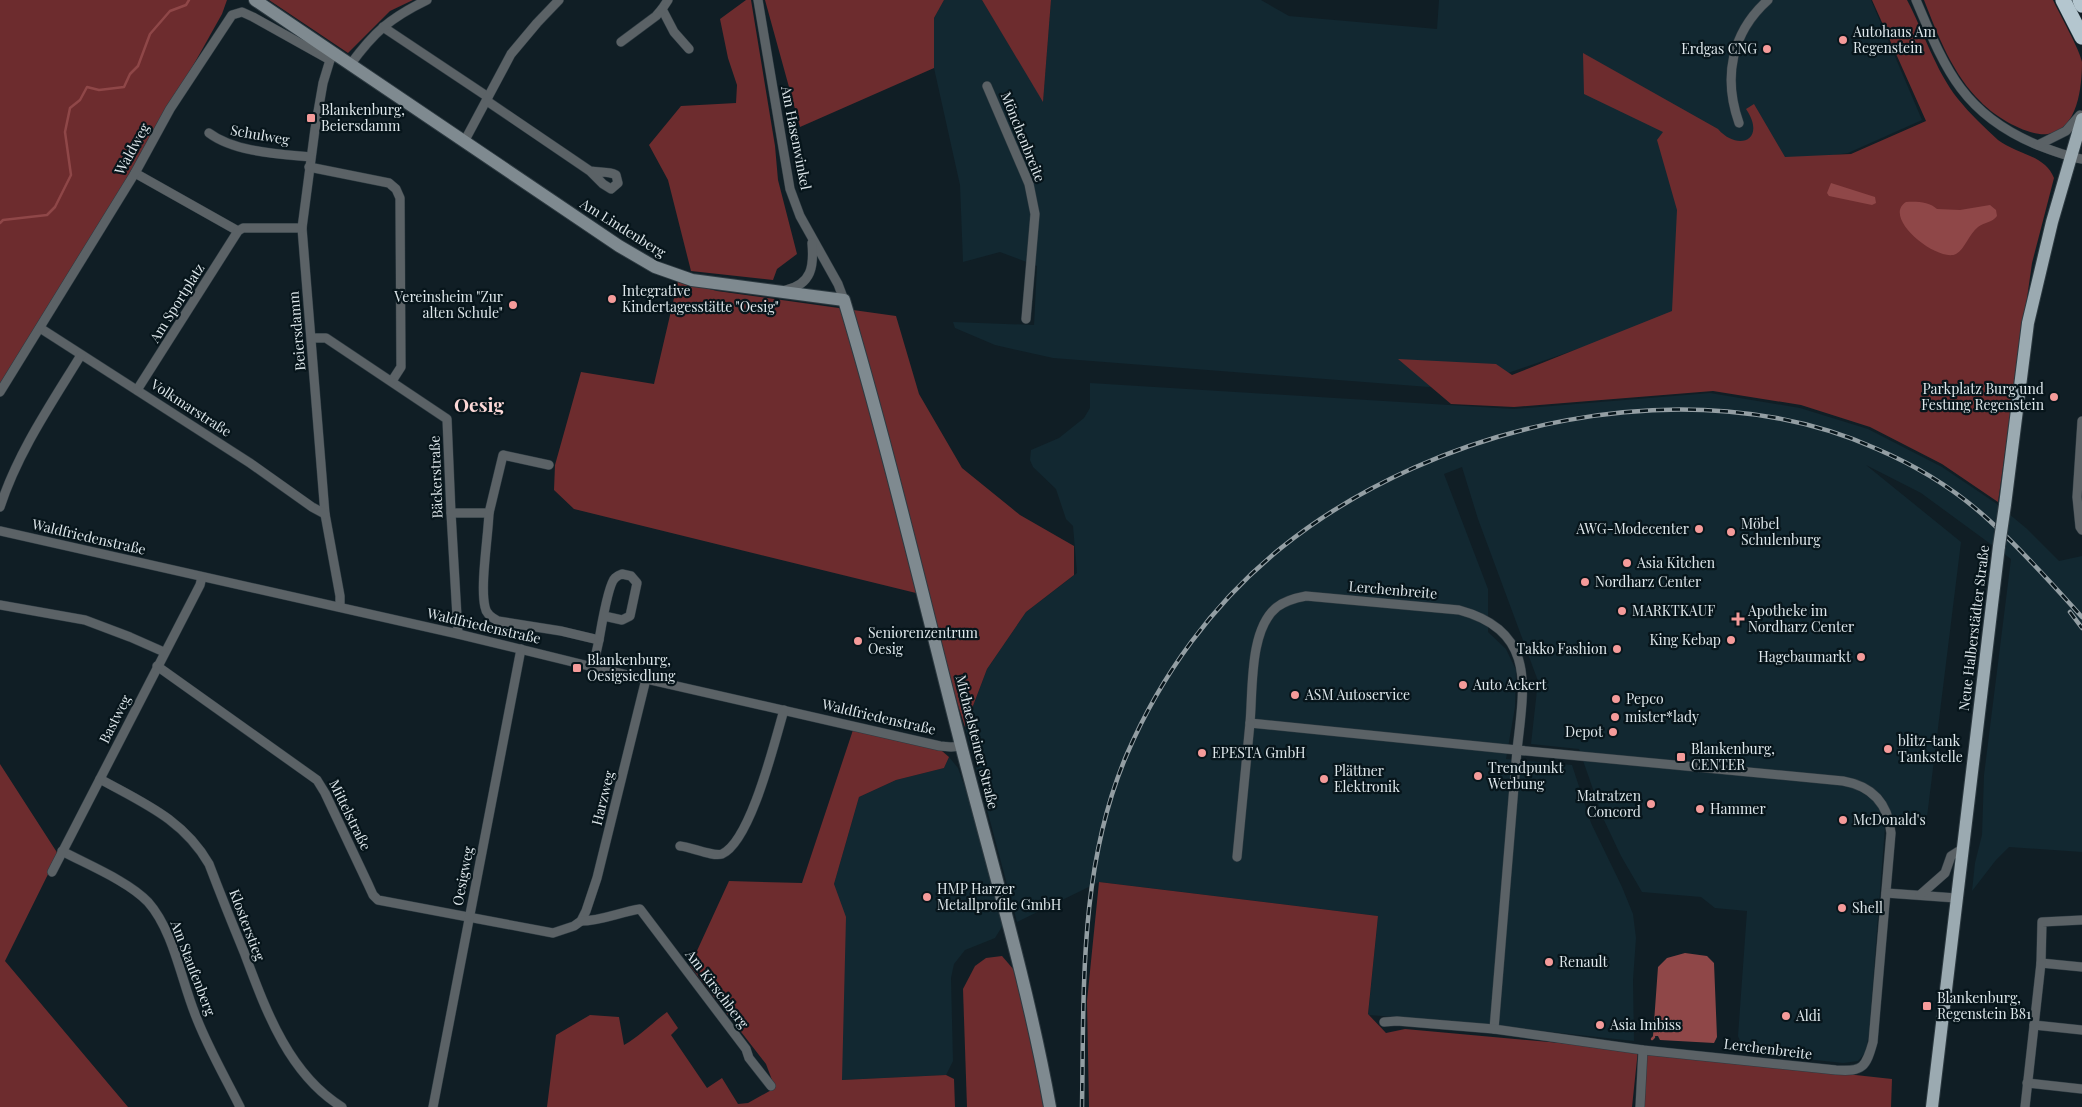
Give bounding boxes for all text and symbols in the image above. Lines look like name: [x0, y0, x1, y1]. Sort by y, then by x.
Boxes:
place label: Autohaus Am Regenstein: [1852, 22, 1936, 57]
marker: Autohaus Am Regenstein: [1837, 34, 1849, 46]
place label: Erdgas CNG: [1681, 39, 1757, 58]
marker: Erdgas CNG: [1761, 43, 1773, 55]
street label: Am Hasenwinkel: [777, 83, 816, 191]
street label: Mönchenbreite: [997, 89, 1050, 185]
place label: Blankenburg, Beiersdamm: [321, 100, 405, 135]
marker: Blankenburg, Beiersdamm: [305, 112, 317, 124]
street label: Waldweg: [109, 119, 154, 179]
street label: Schulweg: [229, 120, 292, 149]
street label: Am Lindenberg: [576, 193, 670, 262]
street label: Am Sportplatz: [144, 259, 209, 347]
place label: Integrative Kindertagesstätte "Oesig": [622, 281, 779, 316]
place label: Vereinsheim "Zur alten Schule": [393, 287, 504, 322]
street label: Beiersdamm: [284, 290, 309, 371]
marker: Integrative Kindertagesstätte "Oesig": [606, 293, 618, 305]
marker: Vereinsheim "Zur alten Schule": [507, 299, 519, 311]
street label: Volkmarstraße: [146, 374, 235, 441]
place label: Parkplatz Burg und Festung Regenstein: [1921, 379, 2045, 414]
district label: Oesig: [454, 391, 504, 417]
marker: Parkplatz Burg und Festung Regenstein: [2048, 391, 2060, 403]
street label: Bäckerstraße: [425, 435, 446, 519]
street label: Waldfriedenstraße: [29, 514, 148, 559]
place label: Möbel Schulenburg: [1741, 514, 1821, 549]
place label: AWG-Modecenter: [1575, 519, 1690, 538]
marker: AWG-Modecenter: [1693, 523, 1705, 535]
marker: Möbel Schulenburg: [1725, 526, 1737, 538]
street label: Neue Halberstädter Straße: [1954, 544, 1993, 712]
place label: Asia Kitchen: [1636, 553, 1716, 572]
marker: Asia Kitchen: [1621, 557, 1633, 569]
place label: Nordharz Center: [1595, 572, 1702, 591]
street label: Lerchenbreite: [1348, 576, 1438, 603]
marker: Nordharz Center: [1579, 576, 1591, 588]
place label: MARKTKAUF: [1632, 601, 1715, 620]
place label: Apotheke im Nordharz Center: [1747, 601, 1855, 636]
street label: Waldfriedenstraße: [424, 603, 543, 648]
marker: MARKTKAUF: [1616, 605, 1628, 617]
marker: Apotheke im Nordharz Center: [1732, 613, 1744, 625]
place label: Seniorenzentrum Oesig: [868, 623, 979, 658]
place label: King Kebap: [1649, 630, 1721, 649]
marker: King Kebap: [1725, 634, 1737, 646]
marker: Seniorenzentrum Oesig: [852, 635, 864, 647]
place label: Takko Fashion: [1516, 639, 1608, 658]
marker: Takko Fashion: [1611, 643, 1623, 655]
place label: Hagebaumarkt: [1758, 647, 1852, 666]
place label: Blankenburg, Oesigsiedlung: [587, 650, 676, 685]
marker: Hagebaumarkt: [1855, 651, 1867, 663]
marker: Blankenburg, Oesigsiedlung: [571, 662, 583, 674]
street label: Michaelsteiner Straße: [952, 673, 1003, 811]
place label: Auto Ackert: [1472, 675, 1547, 694]
marker: Auto Ackert: [1457, 679, 1469, 691]
place label: ASM Autoservice: [1304, 685, 1410, 704]
marker: ASM Autoservice: [1289, 689, 1301, 701]
place label: Pepco: [1626, 689, 1664, 708]
street label: Bastweg: [94, 691, 135, 746]
marker: Pepco: [1610, 693, 1622, 705]
street label: Waldfriedenstraße: [819, 694, 938, 739]
place label: mister*lady: [1625, 707, 1699, 726]
marker: mister*lady: [1609, 711, 1621, 723]
place label: Depot: [1565, 722, 1604, 741]
marker: Depot: [1607, 726, 1619, 738]
place label: blitz-tank Tankstelle: [1898, 731, 1963, 766]
place label: Blankenburg, CENTER: [1691, 739, 1775, 774]
place label: EPESTA GmbH: [1212, 743, 1306, 762]
marker: blitz-tank Tankstelle: [1882, 743, 1894, 755]
marker: EPESTA GmbH: [1196, 747, 1208, 759]
marker: Blankenburg, CENTER: [1675, 751, 1687, 763]
place label: Trendpunkt Werbung: [1487, 758, 1565, 793]
place label: Plättner Elektronik: [1334, 761, 1400, 796]
street label: Harzweg: [587, 768, 619, 827]
marker: Trendpunkt Werbung: [1472, 770, 1484, 782]
marker: Plättner Elektronik: [1318, 773, 1330, 785]
street label: Mittelstraße: [325, 776, 376, 853]
place label: Matratzen Concord: [1577, 786, 1642, 821]
marker: Matratzen Concord: [1645, 798, 1657, 810]
place label: Hammer: [1710, 799, 1766, 818]
marker: Hammer: [1694, 803, 1706, 815]
place label: McDonald's: [1853, 810, 1926, 829]
marker: McDonald's: [1837, 814, 1849, 826]
street label: Oesigweg: [447, 844, 478, 907]
place label: HMP Harzer Metallprofile GmbH: [937, 879, 1062, 914]
street label: Klosterstieg: [225, 886, 270, 964]
marker: HMP Harzer Metallprofile GmbH: [921, 891, 933, 903]
place label: Shell: [1852, 898, 1883, 917]
marker: Shell: [1836, 902, 1848, 914]
street label: Am Staufenberg: [166, 916, 221, 1019]
street label: Am Kirschberg: [681, 945, 754, 1032]
place label: Renault: [1559, 952, 1609, 971]
marker: Renault: [1543, 956, 1555, 968]
place label: Blankenburg, Regenstein B81: [1937, 988, 2031, 1023]
marker: Blankenburg, Regenstein B81: [1921, 1000, 1933, 1012]
place label: Aldi: [1795, 1006, 1821, 1025]
marker: Aldi: [1780, 1010, 1792, 1022]
place label: Asia Imbiss: [1609, 1015, 1681, 1034]
marker: Asia Imbiss: [1594, 1019, 1606, 1031]
street label: Lerchenbreite: [1723, 1034, 1813, 1063]

